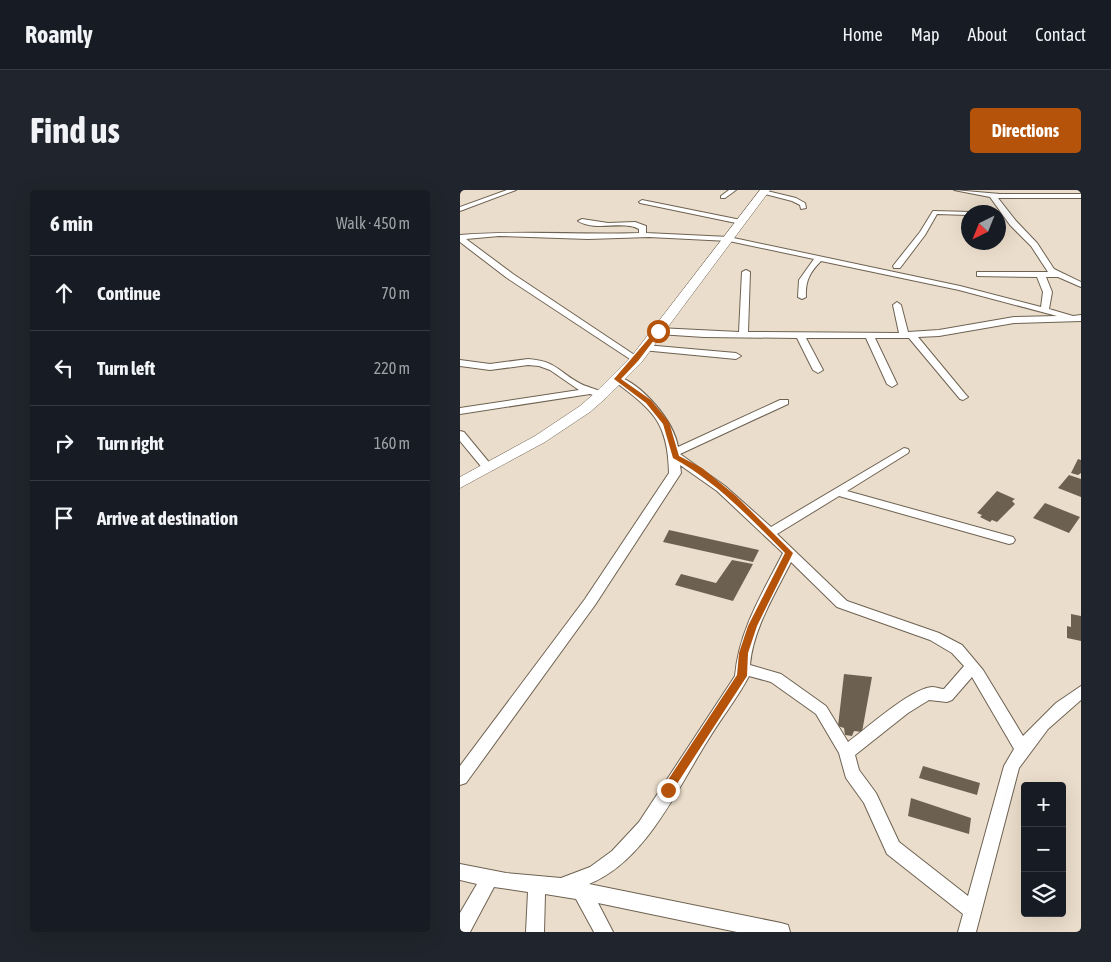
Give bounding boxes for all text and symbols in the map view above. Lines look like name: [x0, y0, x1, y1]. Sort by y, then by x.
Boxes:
text: Roamly: [25, 21, 93, 48]
text: Home: [843, 24, 883, 45]
text: Map: [911, 24, 940, 45]
text: About: [968, 24, 1007, 45]
text: Contact: [1035, 24, 1086, 45]
button: Directions: [970, 108, 1081, 153]
text: Find us: [30, 110, 120, 150]
north arrow: [961, 205, 1006, 250]
text: 6 min: [50, 211, 93, 235]
text: Walk · 450 m: [336, 214, 410, 232]
icon: ahead: [50, 279, 78, 307]
text: Continue: [97, 282, 161, 304]
text: 70 m: [381, 284, 410, 302]
route start: [647, 320, 670, 343]
icon: left: [50, 354, 78, 382]
text: Turn left: [97, 357, 155, 379]
text: 220 m: [374, 359, 410, 377]
icon: right: [50, 429, 78, 457]
text: Turn right: [97, 432, 164, 454]
text: 160 m: [374, 434, 410, 452]
icon: arrive: [50, 504, 78, 532]
text: Arrive at destination: [97, 507, 238, 529]
route end: [657, 779, 680, 802]
map controls: [1021, 782, 1066, 917]
button: +: [1021, 782, 1066, 827]
button: −: [1021, 827, 1066, 872]
button: layers: [1021, 872, 1066, 917]

